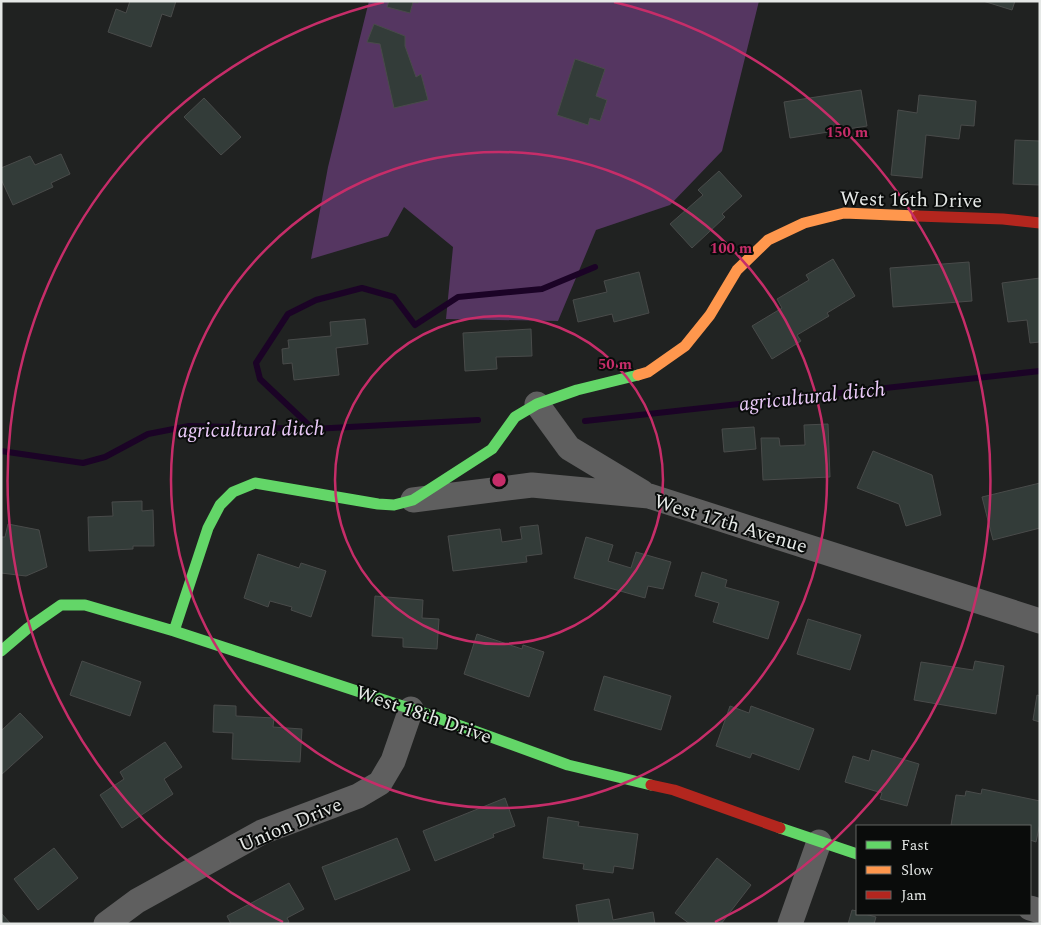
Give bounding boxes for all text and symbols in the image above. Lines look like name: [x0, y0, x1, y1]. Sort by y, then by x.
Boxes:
text: 150 m: [826, 121, 869, 144]
street label: West 16th Drive: [840, 184, 982, 216]
text: 100 m: [710, 237, 753, 260]
text: 50 m: [598, 353, 633, 376]
water label: agricultural ditch: [737, 373, 887, 421]
water label: agricultural ditch: [177, 413, 325, 447]
centre of rings: [490, 471, 508, 489]
street label: West 17th Avenue: [650, 486, 811, 562]
street label: West 18th Drive: [352, 678, 496, 752]
street label: Union Drive: [234, 790, 347, 860]
legend: [856, 825, 1031, 915]
text: Fast: [901, 834, 929, 857]
text: Slow: [901, 859, 933, 882]
text: Jam: [901, 884, 927, 907]

